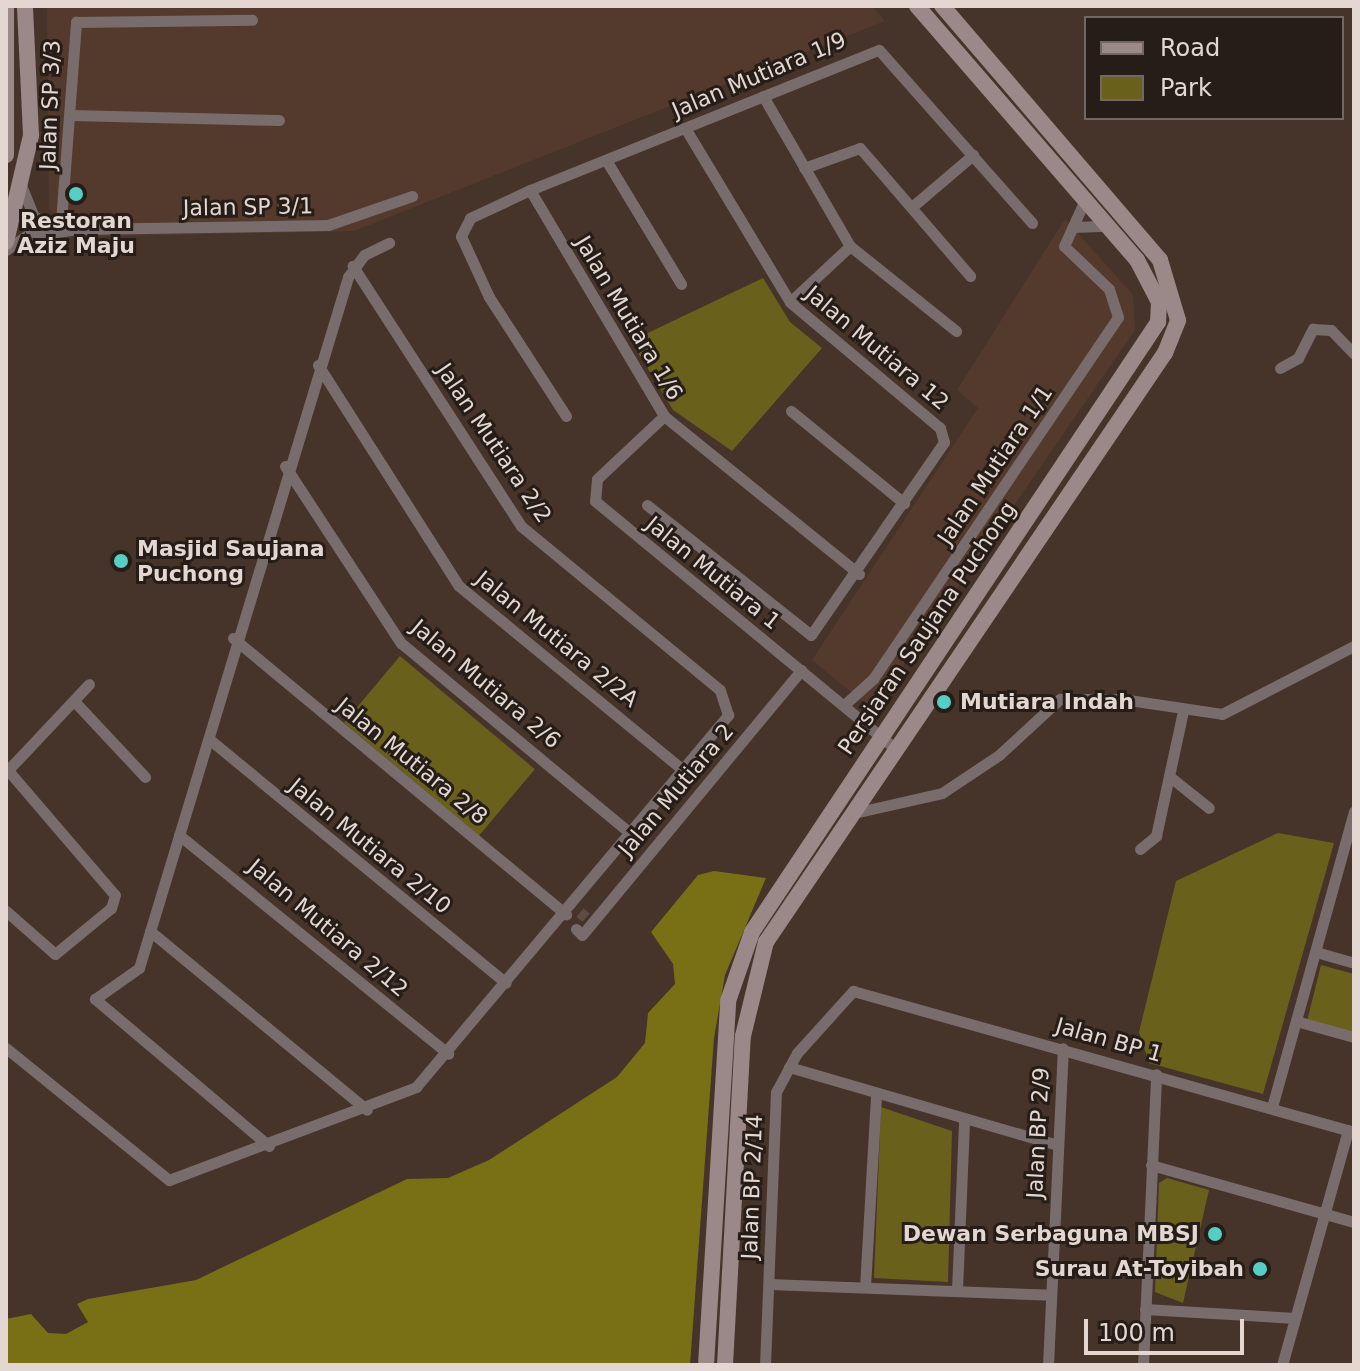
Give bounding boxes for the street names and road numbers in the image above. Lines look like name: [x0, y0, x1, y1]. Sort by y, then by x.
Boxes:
street label: Jalan Mutiara 1/9: [668, 26, 850, 124]
street label: Jalan SP 3/3: [35, 40, 65, 170]
street label: Jalan SP 3/1: [183, 193, 313, 221]
street label: Jalan Mutiara 1/6: [570, 231, 688, 405]
street label: Jalan Mutiara 12: [800, 280, 954, 416]
street label: Jalan Mutiara 2/2: [431, 358, 557, 528]
street label: Jalan Mutiara 1/1: [932, 380, 1058, 550]
street label: Persiaran Saujana Puchong: [832, 497, 1022, 759]
street label: Jalan Mutiara 1: [641, 511, 785, 635]
street label: Jalan Mutiara 2/2A: [470, 565, 644, 713]
street label: Jalan Mutiara 2/6: [406, 614, 566, 754]
street label: Jalan Mutiara 2/8: [331, 692, 493, 830]
street label: Jalan Mutiara 2: [613, 718, 739, 862]
street label: Jalan Mutiara 2/10: [284, 773, 456, 919]
street label: Jalan Mutiara 2/12: [243, 853, 413, 1003]
street label: Jalan BP 1: [1053, 1012, 1165, 1068]
street label: Jalan BP 2/9: [1021, 1067, 1055, 1199]
street label: Jalan BP 2/14: [736, 1114, 768, 1260]

